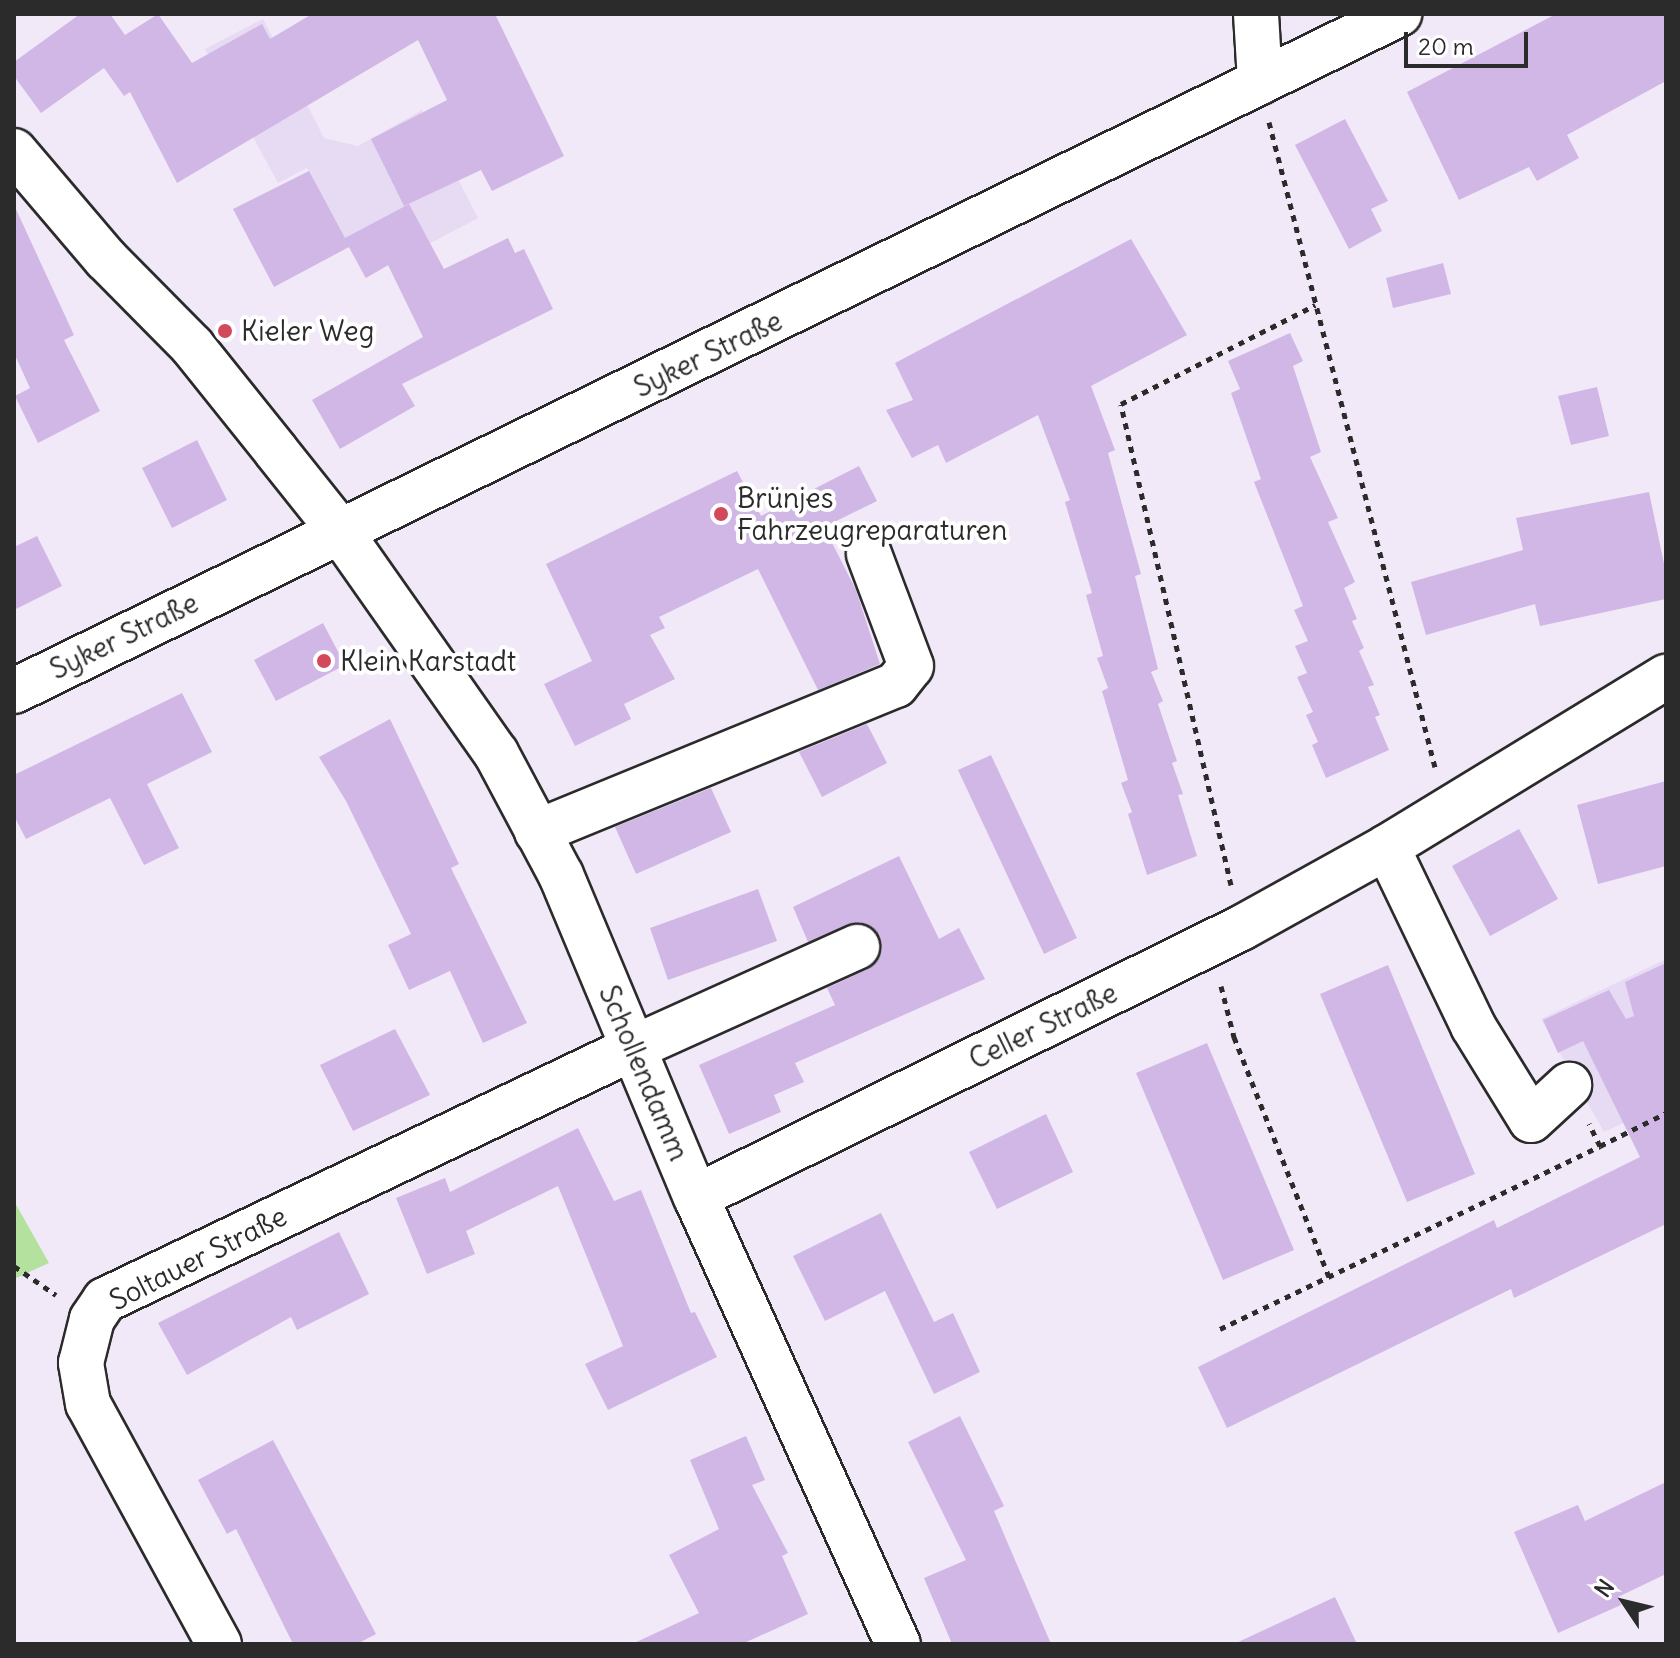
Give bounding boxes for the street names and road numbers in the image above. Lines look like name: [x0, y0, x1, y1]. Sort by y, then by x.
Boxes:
street label: Syker Straße: [628, 304, 788, 404]
street label: Syker Straße: [44, 586, 204, 686]
street label: Celler Straße: [964, 976, 1122, 1076]
street label: Schollendamm: [592, 980, 696, 1166]
street label: Soltauer Straße: [104, 1199, 292, 1317]

